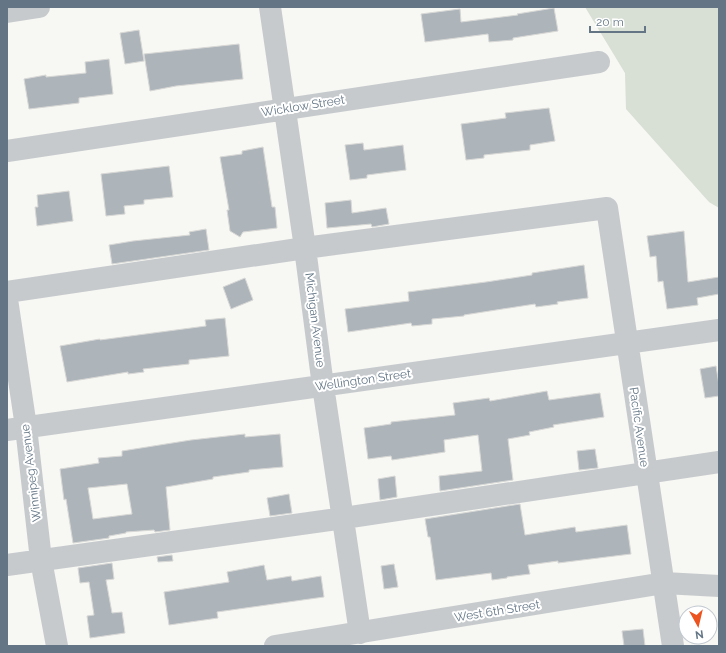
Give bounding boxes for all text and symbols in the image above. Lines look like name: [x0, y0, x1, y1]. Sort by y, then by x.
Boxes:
scale bar: [590, 8, 645, 34]
text: 20 m: [596, 15, 624, 29]
street label: Wicklow Street: [260, 93, 346, 119]
street label: Michigan Avenue: [302, 272, 328, 368]
street label: Wellington Street: [314, 366, 412, 394]
street label: Pacific Avenue: [626, 386, 652, 468]
street label: Winnipeg Avenue: [18, 423, 44, 523]
street label: West 6th Street: [453, 597, 541, 625]
north arrow: [678, 605, 718, 645]
text: N: [694, 627, 704, 641]

